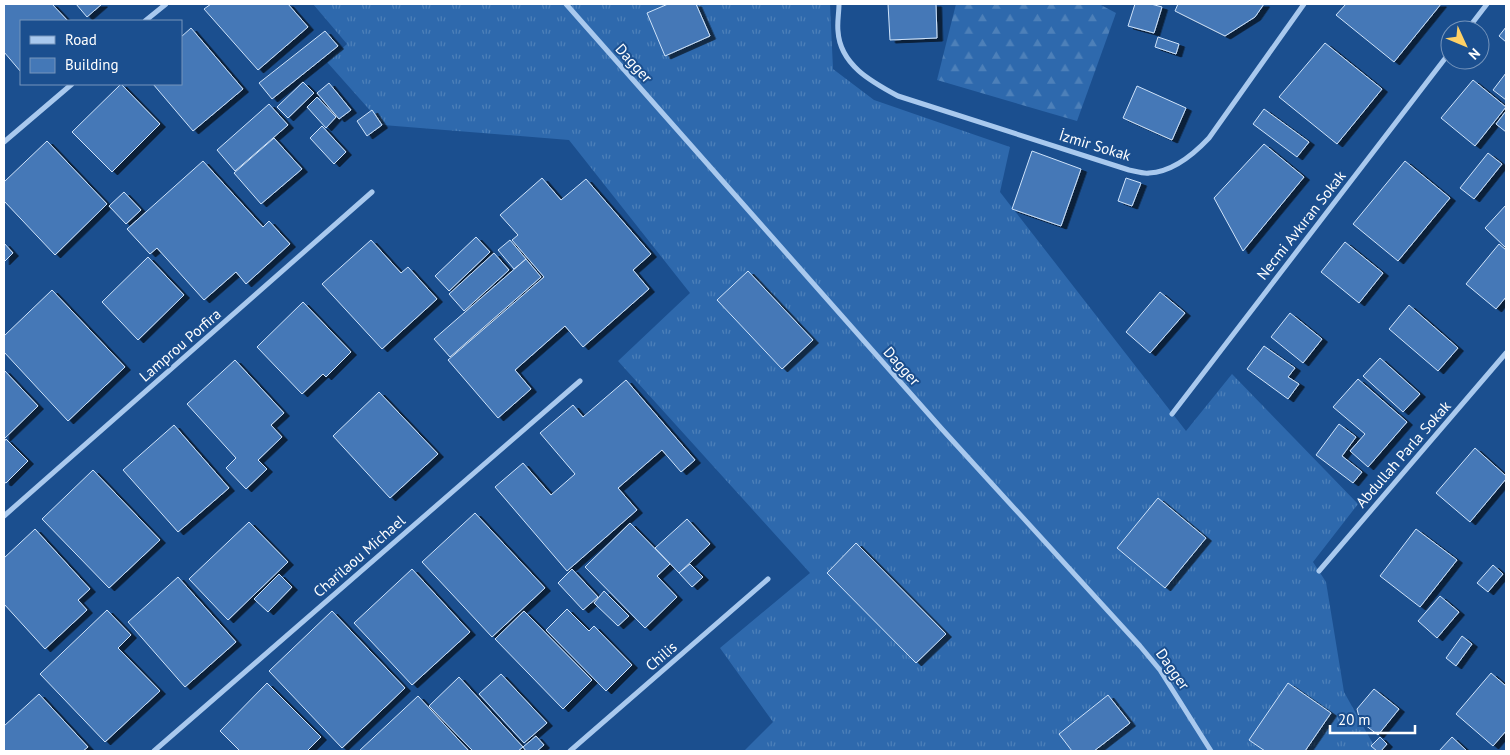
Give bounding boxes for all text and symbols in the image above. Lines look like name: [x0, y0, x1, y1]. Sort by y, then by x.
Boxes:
legend: [20, 20, 182, 85]
north arrow: [1440, 20, 1490, 70]
text: Road: [65, 30, 97, 49]
street label: Dagger: [612, 40, 656, 86]
text: N: [1465, 44, 1484, 64]
text: Building: [65, 55, 119, 74]
street label: İzmir Sokak: [1057, 125, 1134, 165]
street label: Necmi Avkıran Sokak: [1252, 166, 1350, 283]
street label: Lamprou Porfira: [135, 304, 225, 386]
street label: Dagger: [880, 343, 924, 389]
street label: Abdullah Parla Sokak: [1351, 396, 1455, 511]
street label: Charilaou Michael: [309, 511, 409, 601]
street label: Chilis: [641, 637, 681, 675]
street label: Dagger: [1152, 645, 1194, 693]
scale bar: [1330, 702, 1415, 734]
text: 20 m: [1338, 710, 1371, 729]

